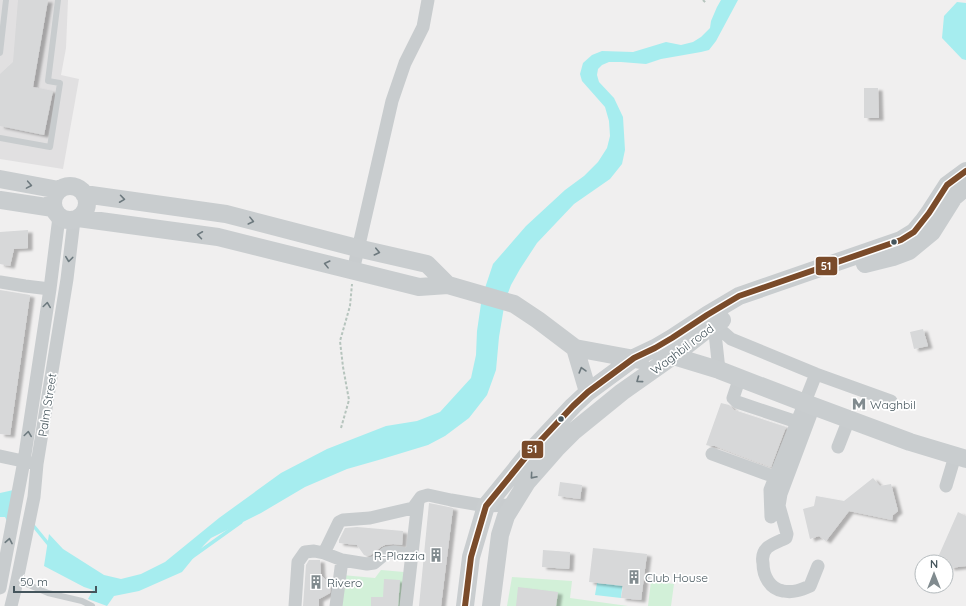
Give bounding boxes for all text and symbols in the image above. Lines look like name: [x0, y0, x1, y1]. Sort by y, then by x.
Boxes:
one-way arrow: [26, 180, 32, 188]
one-way arrow: [119, 194, 126, 203]
one-way arrow: [247, 216, 254, 224]
one-way arrow: [197, 231, 203, 240]
unlabelled marker: [889, 237, 899, 247]
one-way arrow: [373, 247, 380, 256]
one-way arrow: [65, 256, 74, 262]
line badge: 51: [815, 256, 838, 276]
text: 51: [821, 259, 831, 273]
one-way arrow: [324, 261, 330, 269]
one-way arrow: [42, 302, 51, 308]
street label: Waghbil road: [648, 320, 716, 378]
one-way arrow: [578, 367, 587, 374]
street label: Palm Street: [35, 372, 59, 438]
one-way arrow: [637, 375, 644, 382]
metro station icon: Waghbil: [851, 396, 867, 412]
place label: Waghbil: [870, 397, 916, 412]
unlabelled marker: [556, 414, 566, 424]
one-way arrow: [23, 431, 32, 437]
line badge: 51: [521, 440, 544, 459]
text: 51: [527, 442, 537, 456]
one-way arrow: [530, 471, 537, 478]
one-way arrow: [4, 538, 13, 544]
building icon: R-Plazzia: [428, 547, 444, 563]
place label: R-Plazzia: [374, 548, 425, 563]
north arrow: [914, 554, 954, 594]
text: N: [930, 557, 938, 571]
scale bar: [14, 568, 96, 594]
building icon: Club House: [626, 569, 642, 585]
place label: Club House: [645, 570, 708, 585]
text: 50 m: [20, 574, 48, 589]
building icon: Rivero: [308, 574, 324, 590]
place label: Rivero: [327, 575, 362, 590]

